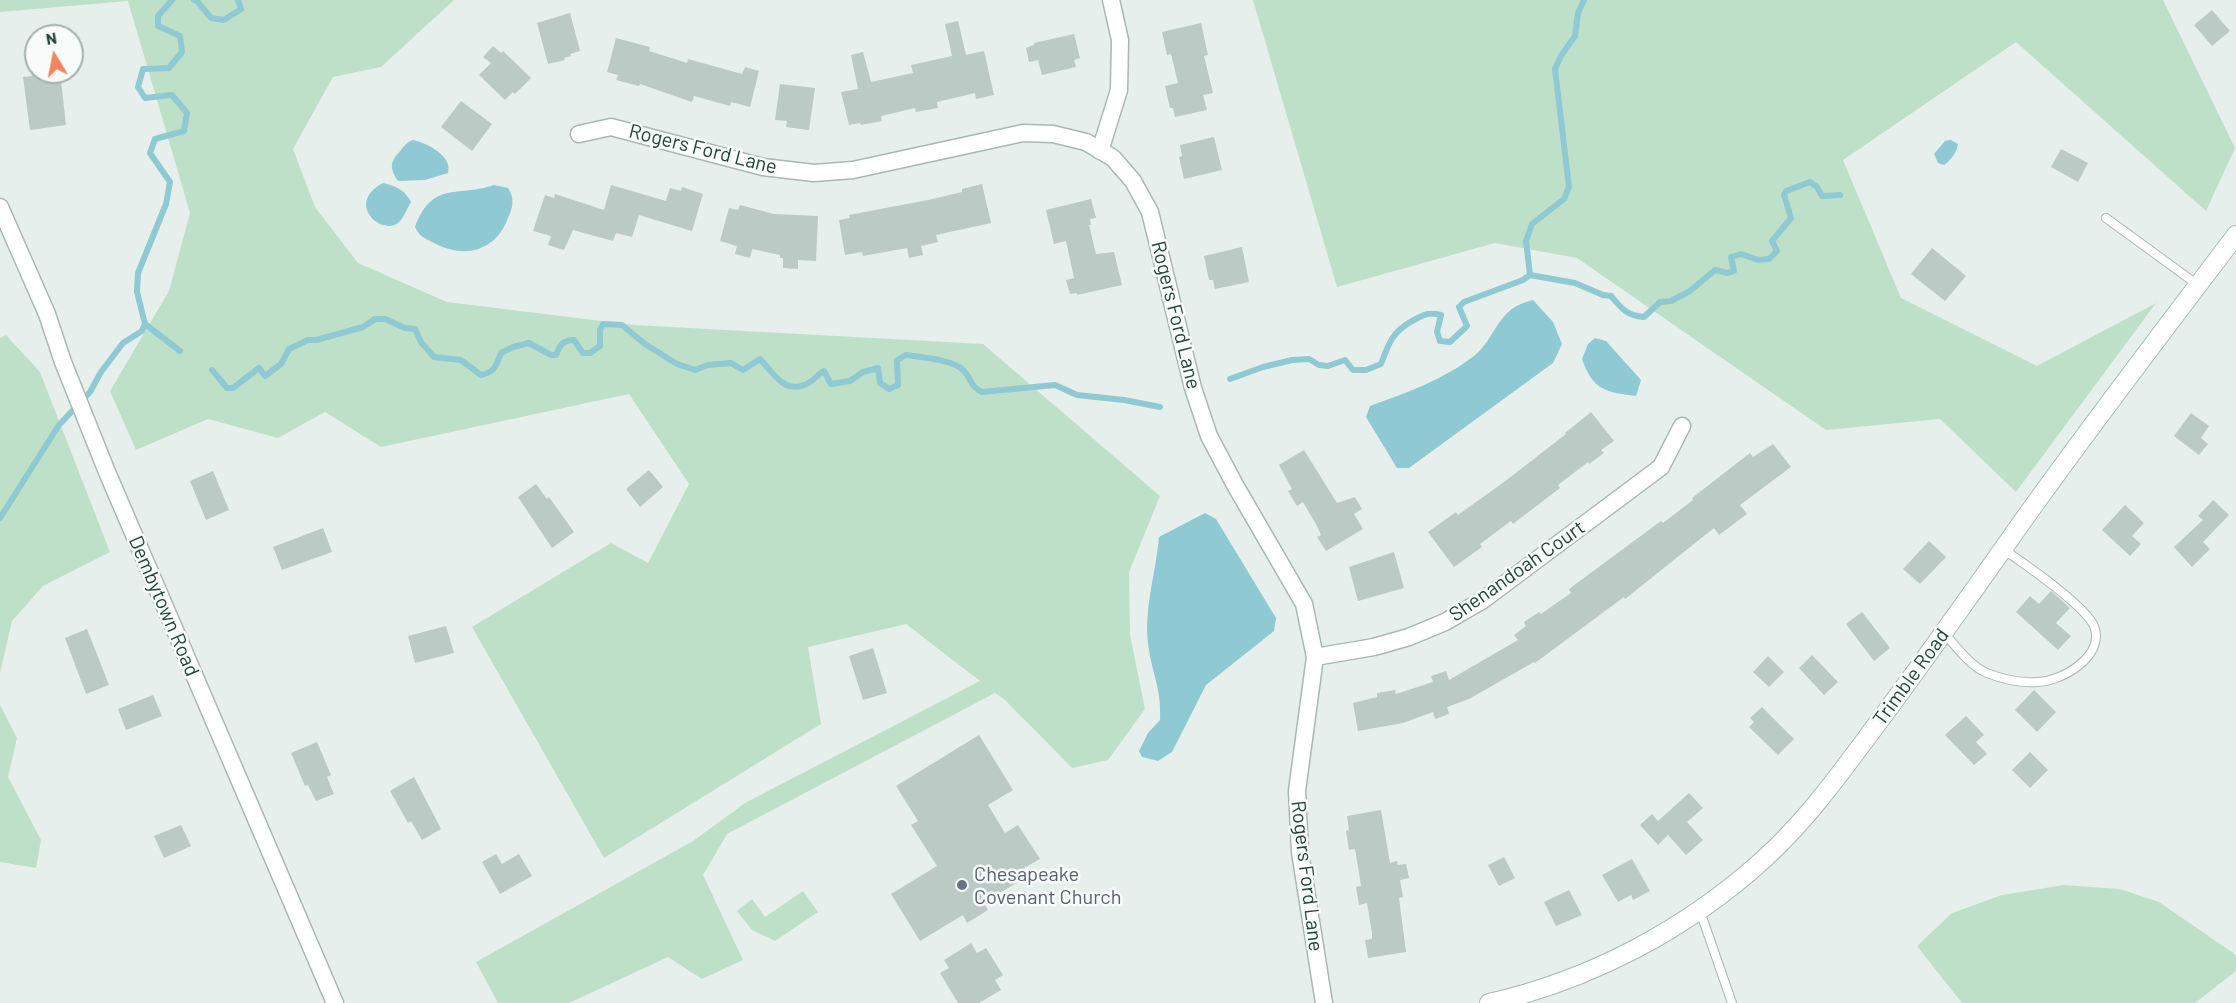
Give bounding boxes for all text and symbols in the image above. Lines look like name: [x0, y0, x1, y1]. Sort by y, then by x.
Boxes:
north arrow: [24, 24, 84, 84]
text: N: [44, 27, 58, 48]
street label: Rogers Ford Lane: [626, 119, 780, 179]
street label: Rogers Ford Lane: [1146, 238, 1206, 392]
street label: Shenandoah Court: [1445, 515, 1589, 627]
street label: Dembytown Road: [124, 532, 204, 680]
street label: Trimble Road: [1868, 624, 1954, 730]
street label: Rogers Ford Lane: [1286, 799, 1328, 953]
place label: Chesapeake Covenant Church: [974, 862, 1121, 909]
marker: Chesapeake Covenant Church: [955, 878, 969, 892]

